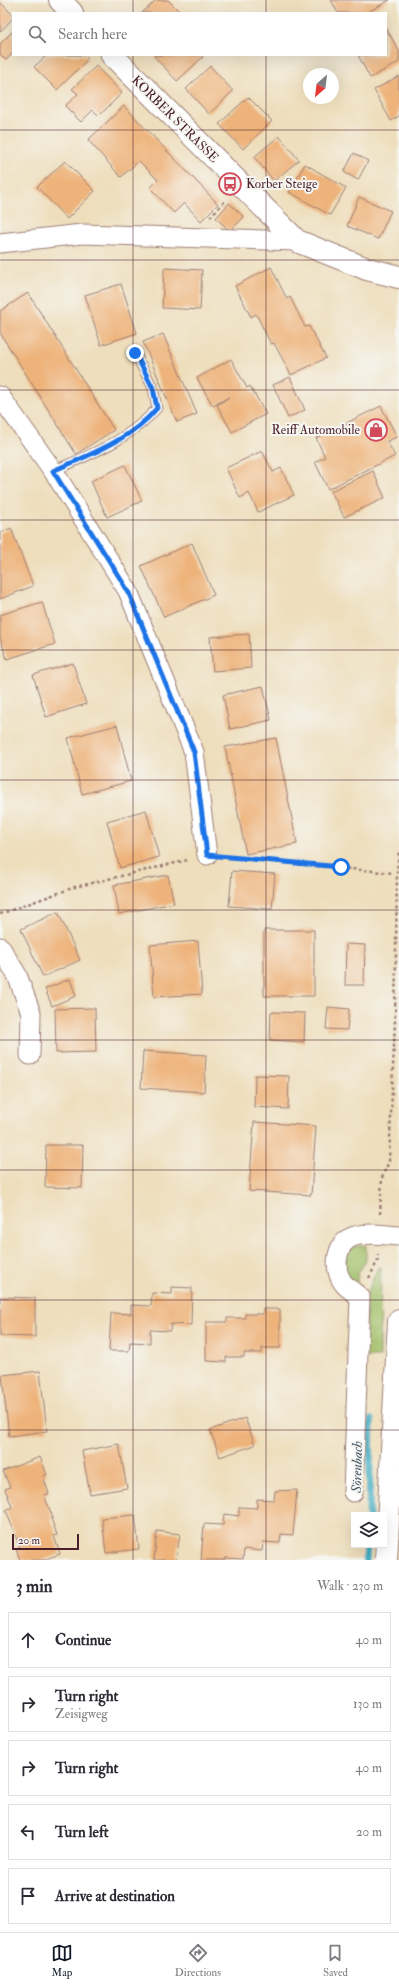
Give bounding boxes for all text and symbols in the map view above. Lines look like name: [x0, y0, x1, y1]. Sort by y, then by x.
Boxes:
search box: [12, 12, 387, 56]
icon: search: [26, 23, 48, 45]
text: Search here: [58, 25, 127, 44]
north arrow: [303, 68, 339, 104]
street label: KORBER STRASSE: [128, 72, 222, 166]
bus stop icon: Korber Steige: [217, 171, 243, 197]
place label: Korber Steige: [246, 176, 318, 192]
route end: [126, 344, 144, 362]
shop icon: Reiff Automobile: [363, 417, 389, 443]
place label: Reiff Automobile: [272, 422, 361, 438]
route start: [332, 858, 350, 876]
water label: Sörenbach: [348, 1441, 366, 1494]
map controls: [351, 1512, 387, 1548]
button: layers: [351, 1512, 387, 1548]
scale bar: [12, 1532, 79, 1551]
text: 20 m: [18, 1534, 40, 1547]
text: 3 min: [16, 1576, 53, 1597]
text: Walk · 230 m: [317, 1578, 383, 1594]
icon: ahead: [17, 1629, 39, 1651]
text: Continue: [55, 1631, 111, 1650]
text: 40 m: [356, 1632, 382, 1648]
text: Turn right: [55, 1687, 118, 1706]
icon: right: [17, 1693, 39, 1715]
text: 130 m: [353, 1696, 382, 1712]
text: Zeisigweg: [55, 1706, 108, 1722]
icon: right: [17, 1757, 39, 1779]
text: Turn right: [55, 1759, 118, 1778]
text: 40 m: [356, 1760, 382, 1776]
icon: left: [17, 1821, 39, 1843]
text: Turn left: [55, 1823, 109, 1842]
text: 20 m: [356, 1824, 382, 1840]
icon: arrive: [17, 1885, 39, 1907]
text: Arrive at destination: [55, 1887, 175, 1906]
tab: Map: [51, 1942, 73, 1979]
tab: Directions: [175, 1942, 221, 1979]
tab: Saved: [323, 1942, 348, 1979]

